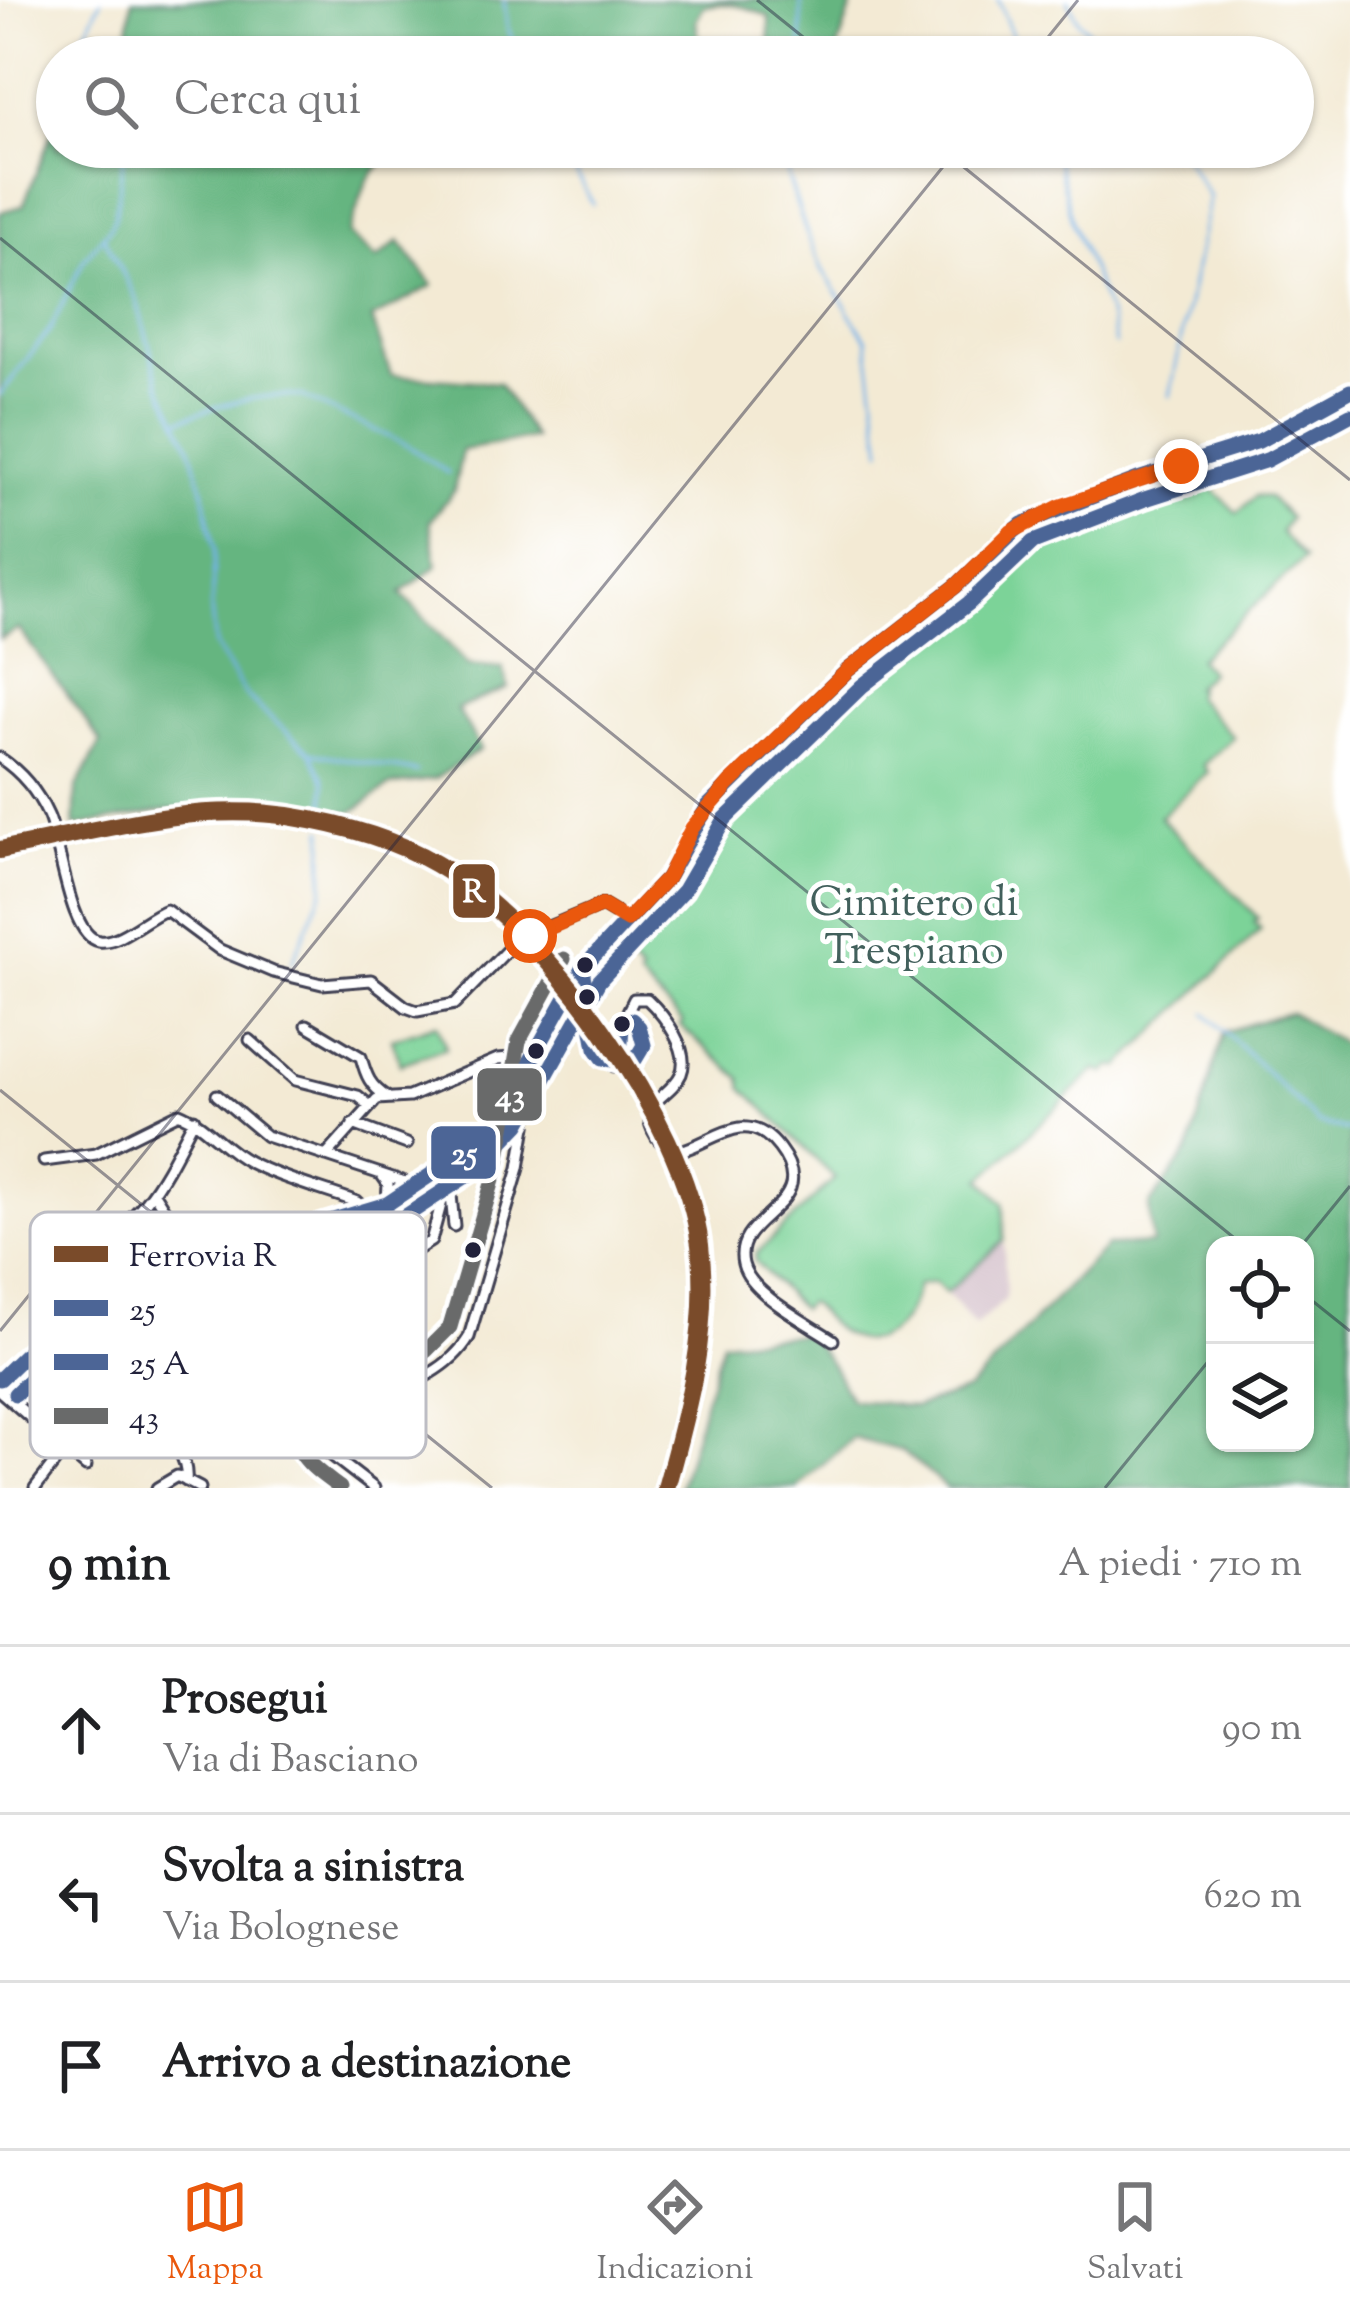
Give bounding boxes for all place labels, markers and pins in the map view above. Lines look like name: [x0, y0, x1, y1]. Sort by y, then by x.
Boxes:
unlabelled marker: [574, 954, 596, 976]
unlabelled marker: [576, 986, 598, 1008]
unlabelled marker: [611, 1013, 633, 1035]
unlabelled marker: [525, 1040, 547, 1062]
unlabelled marker: [462, 1239, 484, 1261]

